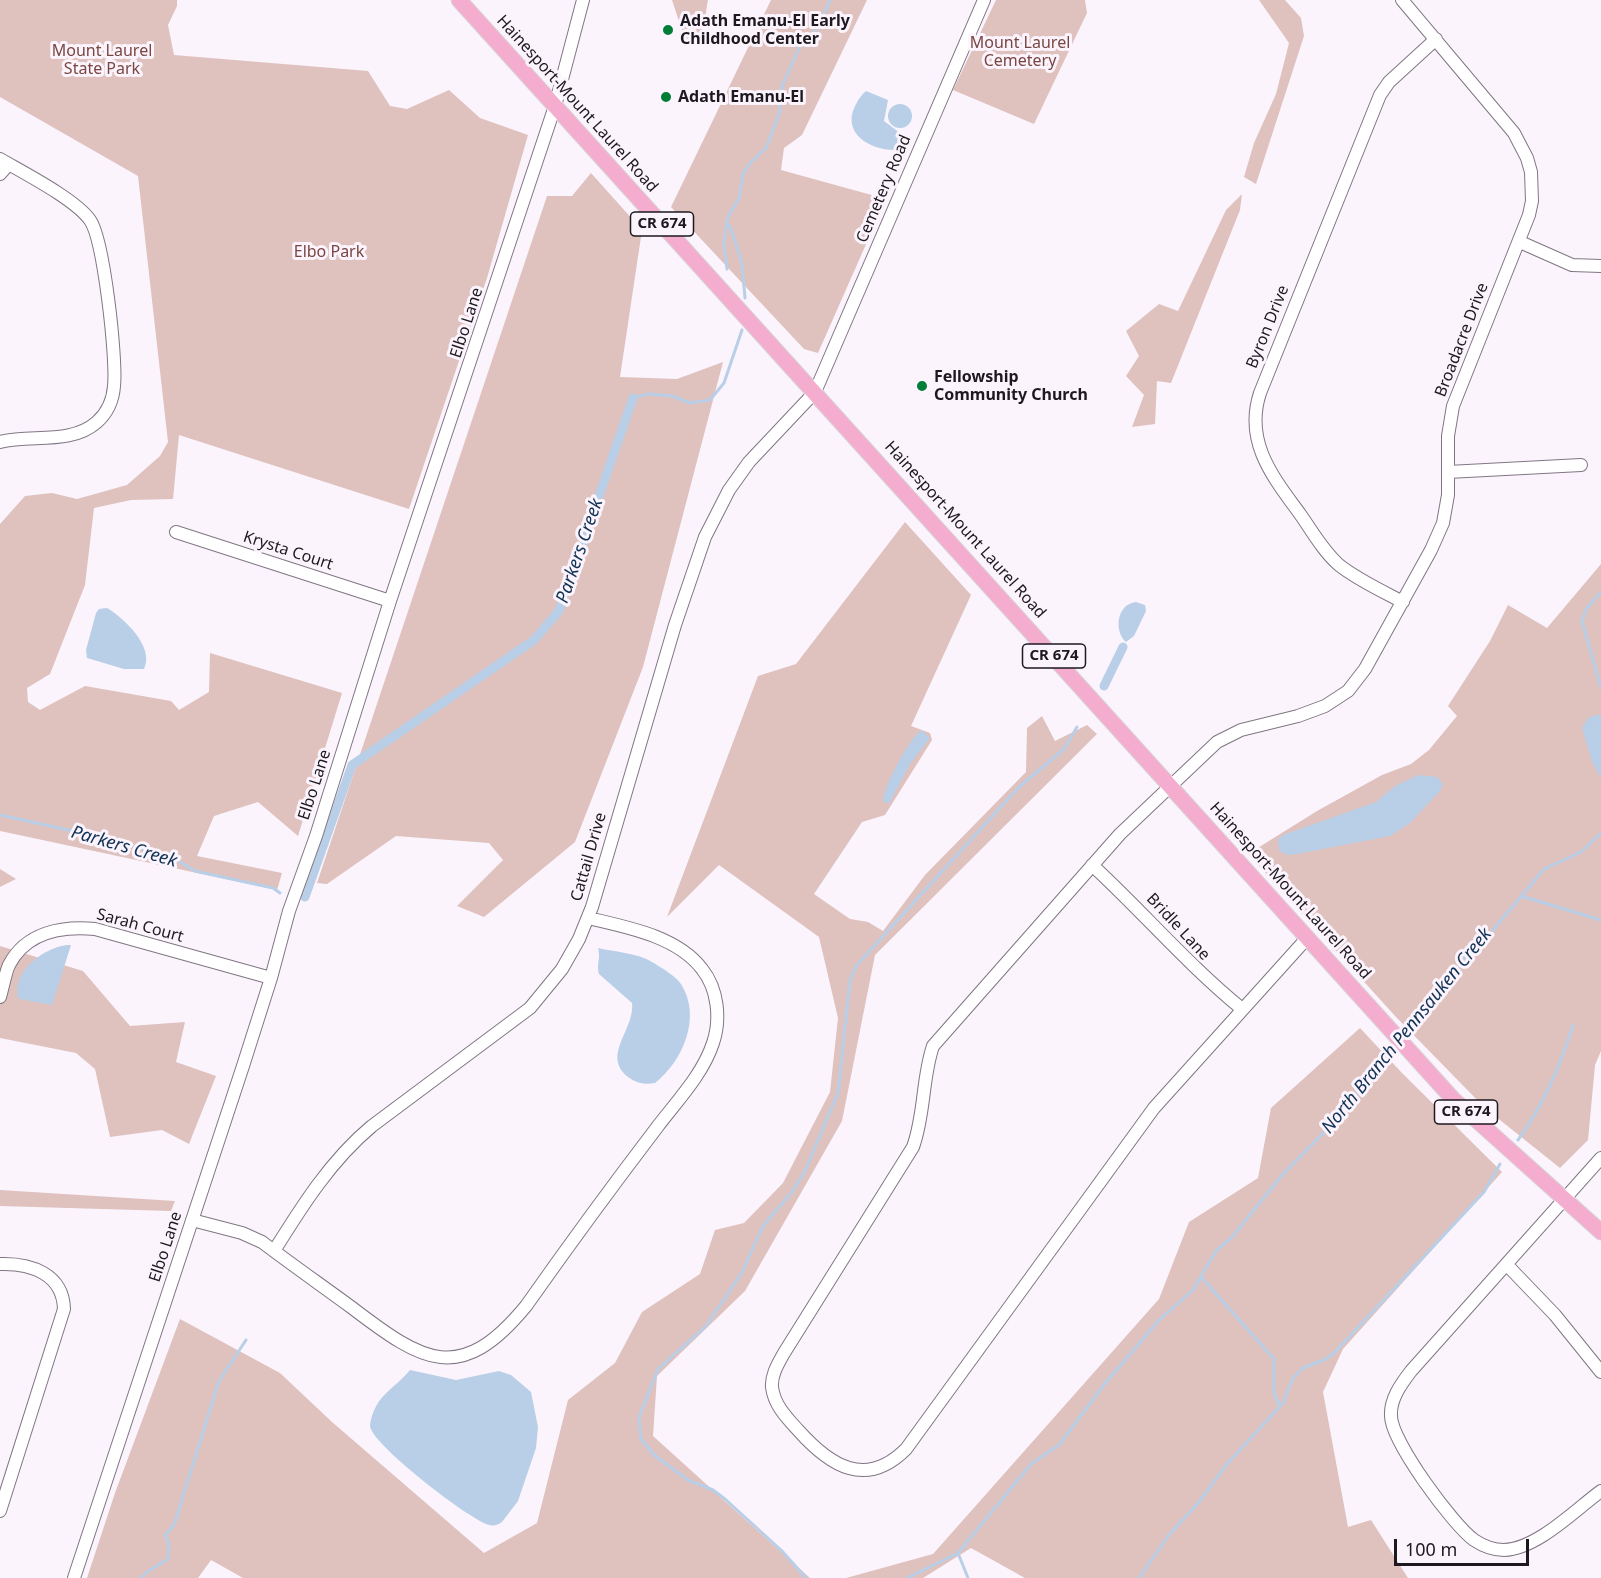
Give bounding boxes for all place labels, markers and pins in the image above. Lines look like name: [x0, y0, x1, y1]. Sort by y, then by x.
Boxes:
place label: Adath Emanu-El Early Childhood Center: [680, 11, 850, 49]
marker: Adath Emanu-El Early Childhood Center: [661, 23, 675, 37]
place label: Adath Emanu-El: [678, 87, 804, 107]
marker: Adath Emanu-El: [659, 90, 673, 104]
place label: Fellowship Community Church: [934, 367, 1088, 405]
marker: Fellowship Community Church: [915, 379, 929, 393]

